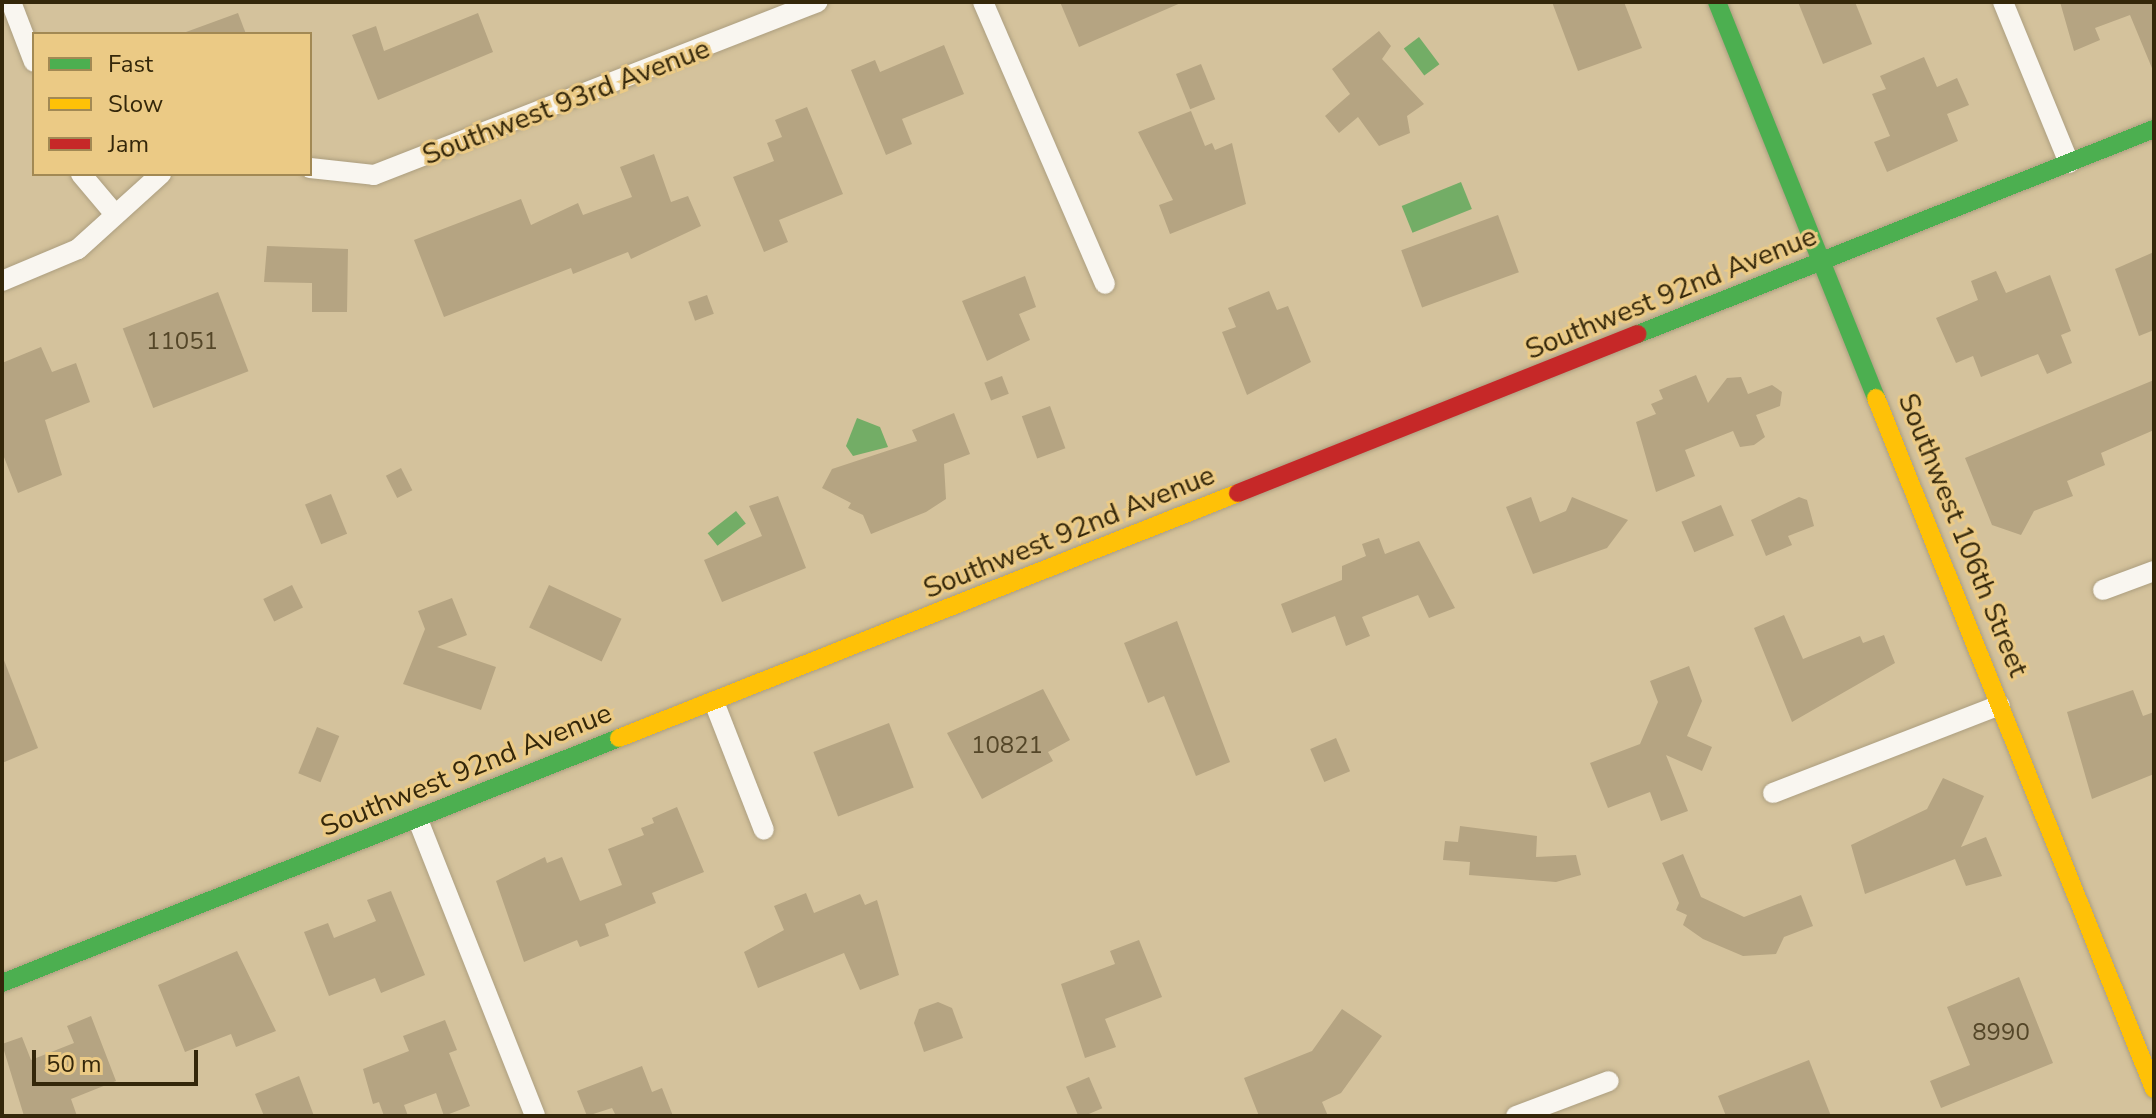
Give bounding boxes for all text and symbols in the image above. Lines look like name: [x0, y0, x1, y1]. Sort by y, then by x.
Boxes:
legend: [32, 32, 312, 176]
street label: Southwest 93rd Avenue: [418, 32, 714, 172]
text: Fast: [108, 48, 153, 80]
text: Slow: [108, 88, 163, 120]
text: Jam: [108, 128, 149, 160]
street label: Southwest 92nd Avenue: [1521, 219, 1821, 367]
house number: 11051: [146, 328, 218, 356]
street label: Southwest 106th Street: [1891, 389, 2035, 681]
street label: Southwest 92nd Avenue: [919, 458, 1219, 606]
street label: Southwest 92nd Avenue: [316, 696, 616, 844]
house number: 10821: [971, 732, 1043, 760]
house number: 8990: [1972, 1019, 2030, 1047]
scale bar: [36, 1034, 202, 1084]
text: 50 m: [46, 1048, 102, 1080]

